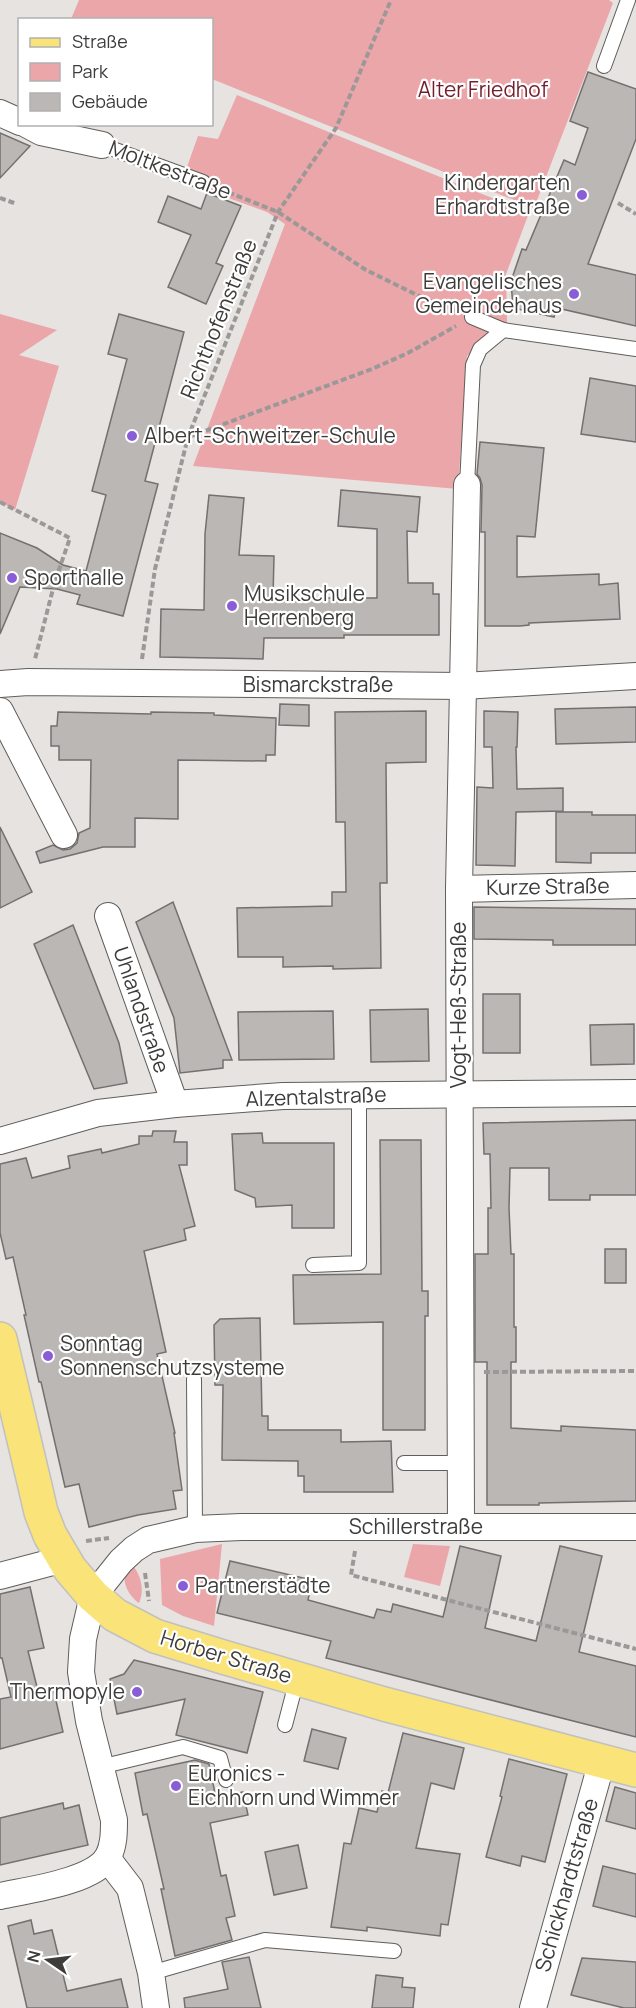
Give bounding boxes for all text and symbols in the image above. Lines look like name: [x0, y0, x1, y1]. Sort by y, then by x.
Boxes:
legend: [18, 18, 213, 126]
text: Straße: [72, 29, 128, 53]
text: Park: [72, 59, 109, 83]
park label: Alter Friedhof: [418, 75, 549, 103]
text: Gebäude: [72, 89, 148, 113]
street label: Moltkestraße: [105, 133, 236, 205]
place label: Kindergarten Erhardtstraße: [435, 168, 570, 220]
marker: Kindergarten Erhardtstraße: [575, 188, 589, 202]
street label: Richthofenstraße: [173, 235, 263, 403]
place label: Evangelisches Gemeindehaus: [416, 267, 562, 319]
marker: Evangelisches Gemeindehaus: [567, 287, 581, 301]
place label: Albert-Schweitzer-Schule: [144, 421, 396, 449]
marker: Albert-Schweitzer-Schule: [125, 429, 139, 443]
place label: Sporthalle: [24, 563, 124, 591]
marker: Sporthalle: [5, 571, 19, 585]
place label: Musikschule Herrenberg: [244, 579, 365, 631]
marker: Musikschule Herrenberg: [225, 599, 239, 613]
street label: Bismarckstraße: [243, 670, 393, 698]
street label: Kurze Straße: [486, 871, 610, 901]
street label: Vogt-Heß-Straße: [444, 922, 472, 1088]
street label: Uhlandstraße: [107, 943, 177, 1077]
street label: Alzentalstraße: [245, 1080, 387, 1112]
place label: Sonntag Sonnenschutzsysteme: [60, 1329, 284, 1381]
marker: Sonntag Sonnenschutzsysteme: [41, 1349, 55, 1363]
street label: Schillerstraße: [349, 1512, 483, 1540]
place label: Partnerstädte: [195, 1571, 330, 1599]
marker: Partnerstädte: [176, 1579, 190, 1593]
street label: Horber Straße: [157, 1623, 295, 1689]
place label: Thermopyle: [10, 1677, 125, 1705]
marker: Thermopyle: [130, 1685, 144, 1699]
place label: Euronics - Eichhorn und Wimmer: [188, 1759, 400, 1811]
marker: Euronics - Eichhorn und Wimmer: [169, 1779, 183, 1793]
street label: Schickhardtstraße: [528, 1795, 604, 1975]
north arrow: [18, 1930, 78, 1990]
text: N: [21, 1948, 46, 1965]

